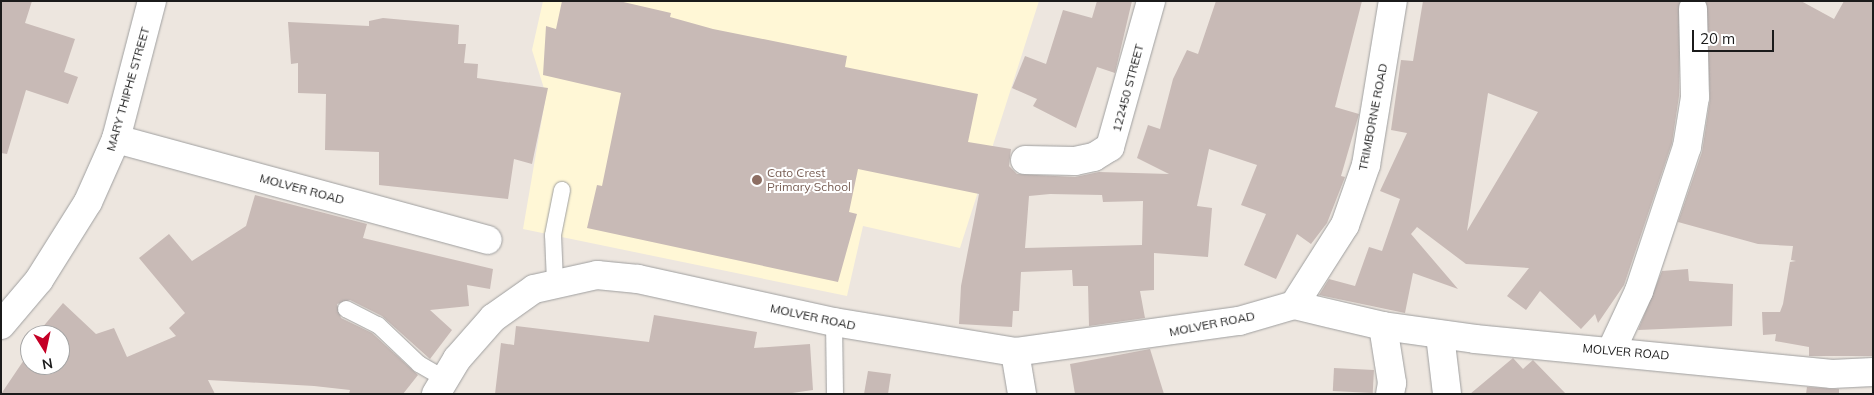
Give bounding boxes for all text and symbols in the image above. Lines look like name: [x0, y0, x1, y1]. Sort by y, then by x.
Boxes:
scale bar: [1694, 20, 1776, 52]
street label: MARY THIPHE STREET: [103, 25, 153, 153]
text: 20 m: [1700, 29, 1735, 48]
street label: 122450 STREET: [1109, 42, 1147, 134]
street label: TRIMBORNE ROAD: [1356, 62, 1390, 172]
place label: Cato Crest Primary School: [767, 166, 851, 194]
street label: MOLVER ROAD: [258, 171, 346, 207]
marker: Cato Crest Primary School: [751, 174, 763, 186]
street label: MOLVER ROAD: [769, 301, 857, 333]
street label: MOLVER ROAD: [1168, 309, 1256, 339]
north arrow: [20, 325, 70, 375]
street label: MOLVER ROAD: [1582, 341, 1670, 363]
text: N: [41, 354, 54, 374]

